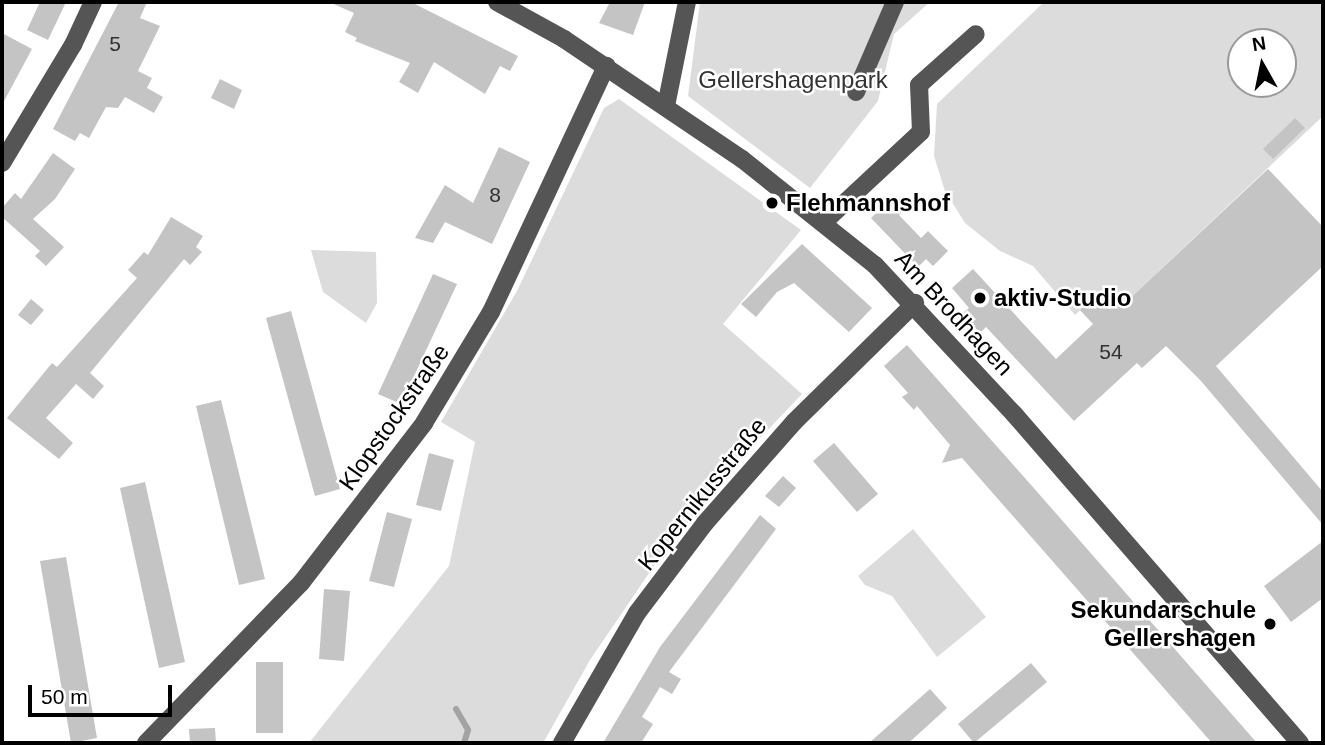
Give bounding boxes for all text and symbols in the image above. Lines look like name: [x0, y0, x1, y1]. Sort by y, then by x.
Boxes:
north arrow: [1227, 28, 1297, 98]
house number: 5: [109, 31, 121, 57]
text: N: [1251, 32, 1267, 55]
park label: Gellershagenpark: [698, 66, 888, 94]
house number: 8: [489, 182, 501, 208]
place label: Flehmannshof: [786, 189, 950, 217]
marker: Flehmannshof: [764, 195, 780, 211]
street label: Am Brodhagen: [889, 245, 1019, 381]
place label: aktiv-Studio: [994, 284, 1131, 312]
marker: aktiv-Studio: [972, 290, 988, 306]
street label: Klopstockstraße: [333, 338, 455, 496]
house number: 54: [1099, 339, 1123, 365]
street label: Kopernikusstraße: [632, 412, 772, 576]
place label: Sekundarschule Gellershagen: [1071, 596, 1256, 652]
marker: Sekundarschule Gellershagen: [1262, 616, 1278, 632]
scale bar: [32, 672, 175, 716]
text: 50 m: [41, 685, 88, 708]

